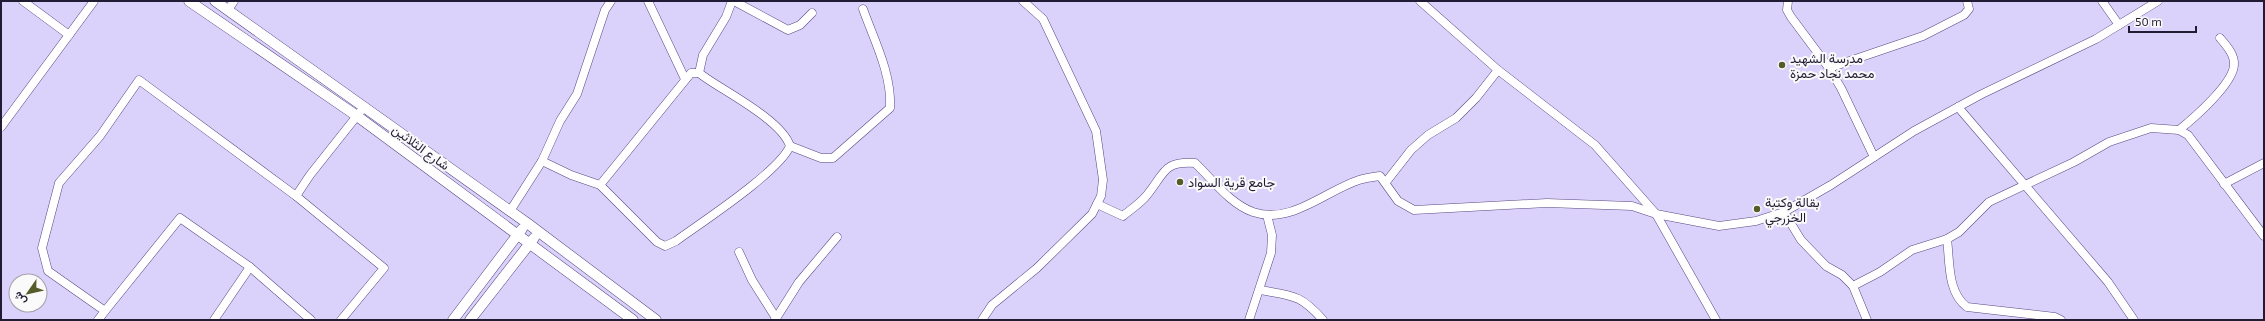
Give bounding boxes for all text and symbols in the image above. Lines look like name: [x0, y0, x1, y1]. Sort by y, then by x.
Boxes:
scale bar: [2129, 8, 2196, 34]
text: 50 m: [2135, 14, 2162, 28]
place label: مدرسة الشهيد محمد نجاد حمزة: [1790, 50, 1874, 82]
marker: مدرسة الشهيد محمد نجاد حمزة: [1777, 60, 1787, 70]
street label: شارع الثلاثين: [388, 121, 453, 175]
place label: جامع قرية السواد: [1188, 174, 1275, 192]
marker: جامع قرية السواد: [1175, 177, 1185, 187]
place label: بقالة وكتبة الخزرجي: [1765, 194, 1820, 228]
marker: بقالة وكتبة الخزرجي: [1752, 204, 1762, 214]
north arrow: [8, 273, 48, 313]
text: ش: [10, 289, 29, 308]

